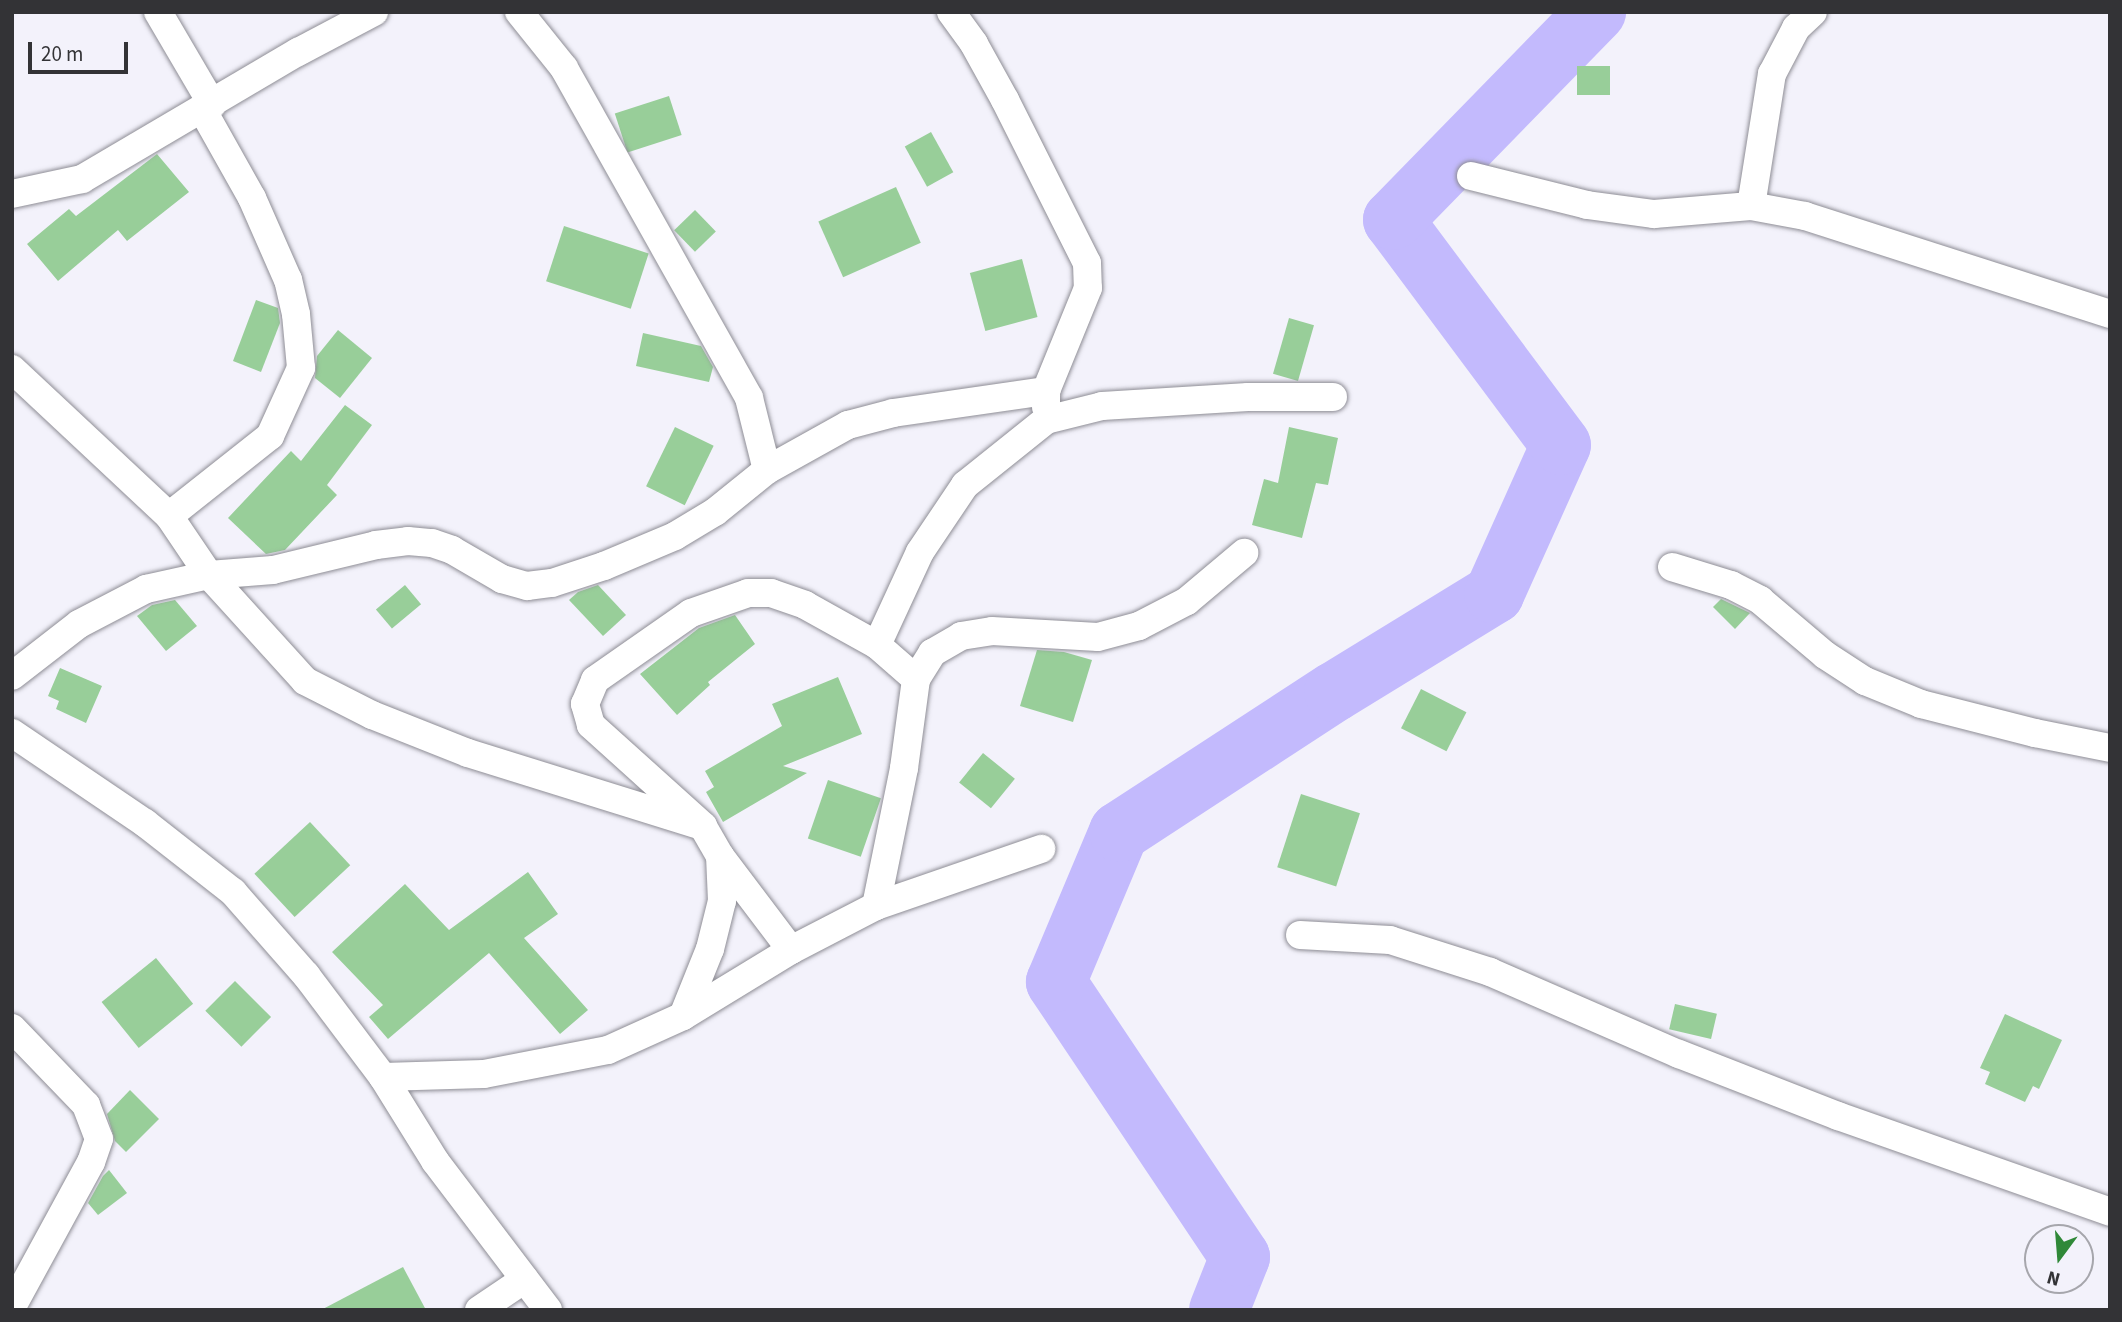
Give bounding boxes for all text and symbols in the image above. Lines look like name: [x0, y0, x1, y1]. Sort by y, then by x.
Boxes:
scale bar: [32, 28, 131, 72]
text: 20 m: [41, 39, 83, 69]
north arrow: [2024, 1224, 2094, 1294]
text: N: [2044, 1263, 2063, 1292]

